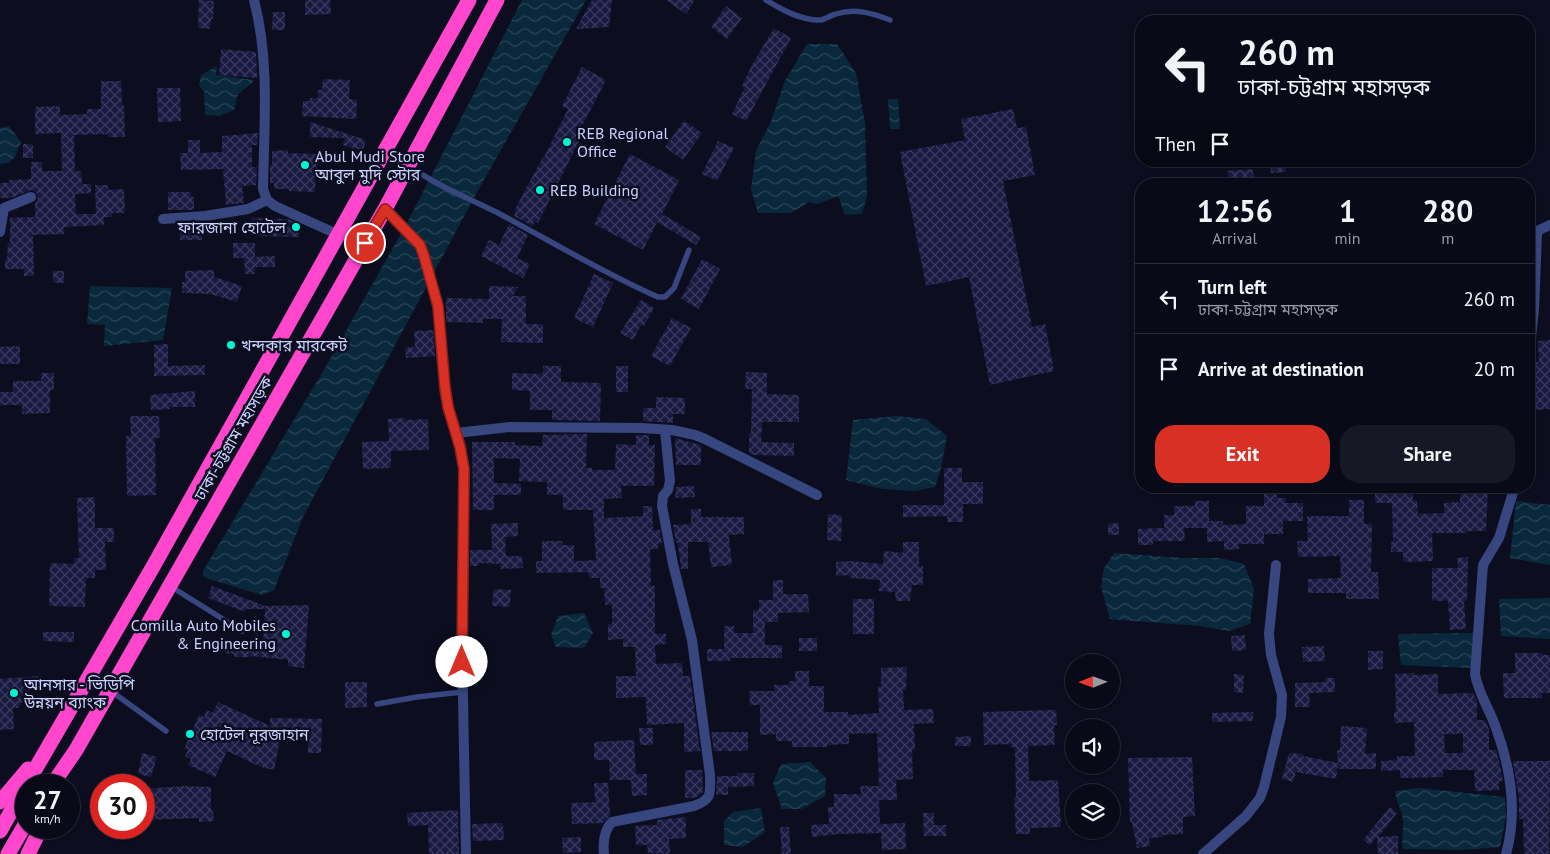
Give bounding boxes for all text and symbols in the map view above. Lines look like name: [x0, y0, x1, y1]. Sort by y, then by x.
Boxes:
text: 260 m: [1238, 29, 1335, 75]
icon: left: [1155, 35, 1220, 100]
text: ঢাকা-চট্টগ্রাম মহাসড়ক: [1238, 73, 1430, 101]
place label: REB Regional Office: [577, 123, 669, 161]
icon: arrive: [1206, 130, 1234, 158]
text: Then: [1155, 132, 1196, 156]
marker: REB Regional Office: [561, 136, 573, 148]
place label: Abul Mudi Store আবুল মুদি স্টোর: [314, 146, 425, 184]
marker: Abul Mudi Store আবুল মুদি স্টোর: [299, 159, 311, 171]
place label: REB Building: [550, 180, 639, 200]
marker: REB Building: [534, 184, 546, 196]
text: 12:56: [1197, 191, 1273, 230]
text: 1: [1339, 191, 1356, 230]
text: 280: [1422, 191, 1473, 230]
place label: ফারজানা হোটেল: [177, 217, 286, 237]
marker: ফারজানা হোটেল: [290, 221, 302, 233]
pin: [344, 222, 386, 264]
text: Arrival: [1212, 228, 1257, 248]
text: min: [1335, 228, 1361, 248]
text: m: [1441, 228, 1454, 248]
icon: arrive: [351, 229, 379, 257]
text: Turn left: [1198, 275, 1267, 299]
icon: left: [1155, 285, 1183, 313]
text: 260 m: [1463, 287, 1515, 311]
text: ঢাকা-চট্টগ্রাম মহাসড়ক: [1198, 299, 1338, 319]
place label: খন্দকার মারকেট: [241, 335, 347, 355]
marker: খন্দকার মারকেট: [225, 339, 237, 351]
icon: arrive: [1155, 355, 1183, 383]
text: Arrive at destination: [1198, 357, 1364, 381]
text: 20 m: [1474, 357, 1515, 381]
street label: ঢাকা-চট্টগ্রাম মহাসড়ক: [189, 372, 277, 504]
button: Exit: [1155, 425, 1330, 483]
button: Share: [1340, 425, 1515, 483]
place label: Comilla Auto Mobiles & Engineering: [131, 615, 276, 653]
marker: Comilla Auto Mobiles & Engineering: [280, 628, 292, 640]
position arrow: [435, 635, 487, 687]
north arrow: [1065, 654, 1120, 709]
map controls: [1065, 654, 1120, 839]
place label: আনসার - ভিডিপি উন্নয়ন ব্যাংক: [23, 674, 135, 712]
marker: আনসার - ভিডিপি উন্নয়ন ব্যাংক: [8, 687, 20, 699]
button: sound: [1065, 719, 1120, 774]
place label: হোটেল নূরজাহান: [200, 724, 309, 744]
marker: হোটেল নূরজাহান: [184, 728, 196, 740]
speed limit sign: 30: [90, 774, 155, 839]
text: 27: [33, 784, 62, 816]
button: layers: [1065, 784, 1120, 839]
text: km/h: [34, 811, 61, 826]

